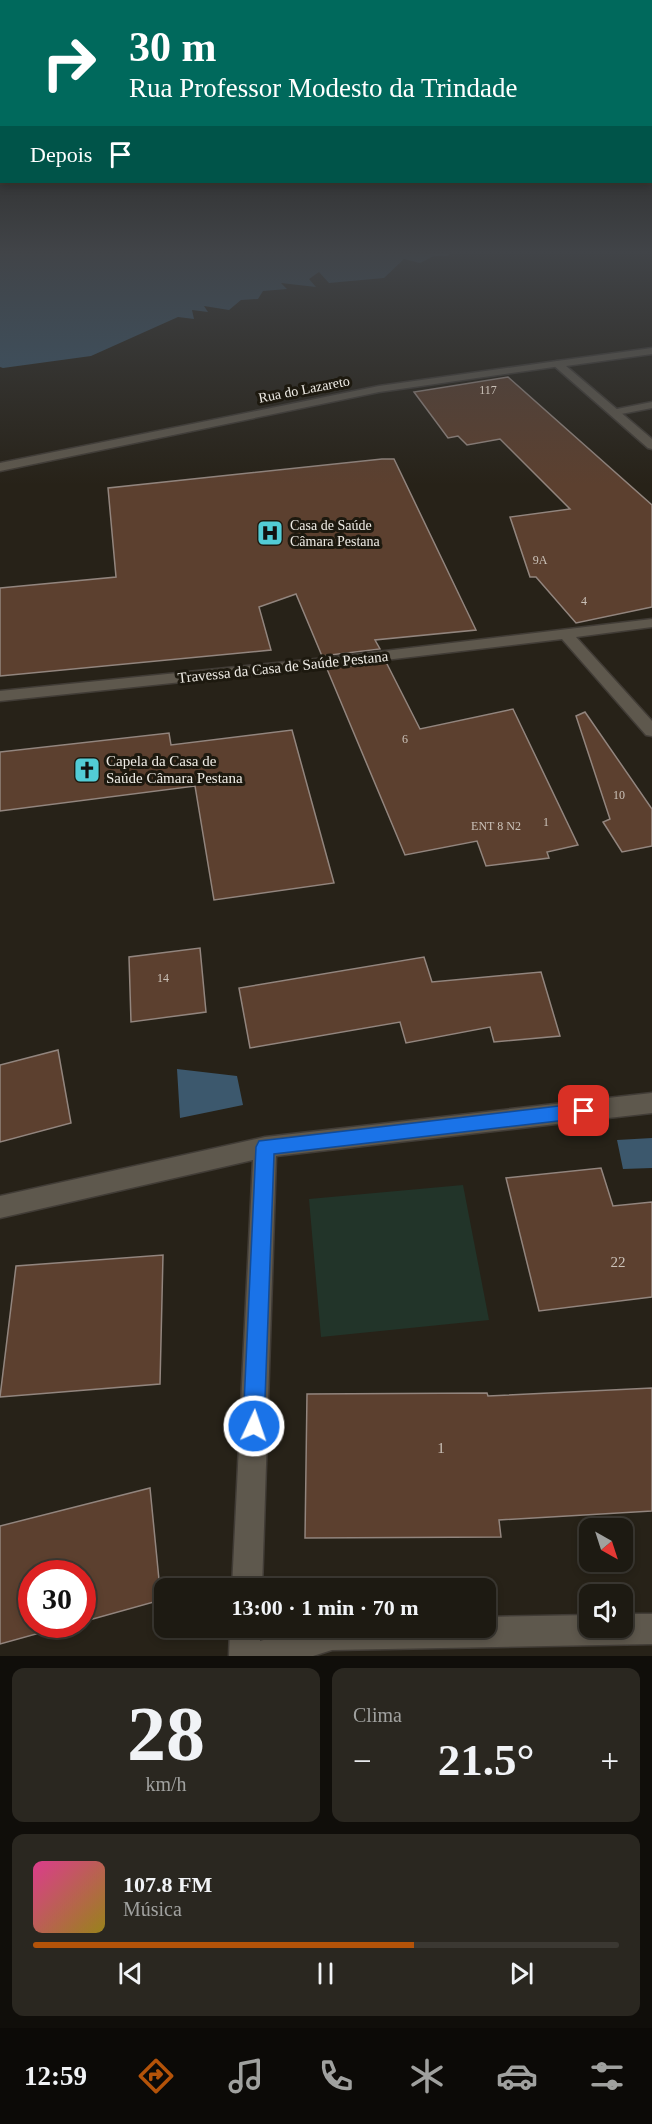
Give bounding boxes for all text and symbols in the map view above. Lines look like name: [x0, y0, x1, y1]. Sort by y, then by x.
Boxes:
icon: right: [30, 24, 108, 102]
text: 30 m: [129, 24, 217, 70]
text: Rua Professor Modesto da Trindade: [129, 73, 517, 103]
icon: arrive: [104, 138, 137, 171]
text: Depois: [30, 142, 92, 167]
street label: Rua do Lazareto: [257, 373, 351, 406]
house number: 117: [479, 383, 497, 397]
hospital icon: Casa de Saúde Câmara Pestana: [255, 518, 285, 548]
place label: Casa de Saúde Câmara Pestana: [290, 518, 381, 549]
house number: 9A: [533, 553, 548, 567]
house number: 4: [581, 594, 587, 608]
street label: Travessa da Casa de Saúde Pestana: [177, 648, 389, 686]
house number: 6: [402, 732, 408, 746]
place label: Capela da Casa de Saúde Câmara Pestana: [106, 753, 243, 786]
church icon: Capela da Casa de Saúde Câmara Pestana: [72, 755, 102, 785]
house number: 10: [613, 788, 625, 802]
house number: 1: [543, 815, 549, 829]
house number: ENT 8 N2: [471, 819, 521, 833]
house number: 14: [157, 971, 169, 985]
pin: [558, 1085, 609, 1136]
icon: arrive: [567, 1094, 600, 1127]
house number: 22: [611, 1254, 626, 1270]
position arrow: [222, 1394, 286, 1458]
house number: 1: [437, 1440, 445, 1456]
north arrow: [579, 1518, 633, 1572]
map controls: [579, 1518, 633, 1638]
speed limit sign: 30: [18, 1560, 96, 1638]
button: sound: [579, 1584, 633, 1638]
text: 13:00 · 1 min · 70 m: [232, 1595, 419, 1620]
text: 28: [127, 1690, 205, 1777]
text: Clima: [353, 1704, 402, 1726]
text: 21.5°: [438, 1735, 534, 1785]
text: −: [353, 1743, 372, 1779]
text: +: [600, 1743, 619, 1779]
text: km/h: [145, 1773, 187, 1795]
text: 107.8 FM: [123, 1872, 212, 1897]
text: Música: [123, 1898, 182, 1920]
icon: previous: [114, 1957, 147, 1990]
icon: pause: [309, 1957, 342, 1990]
icon: next: [505, 1957, 538, 1990]
icon: directions: [135, 2055, 177, 2097]
icon: music: [225, 2055, 267, 2097]
icon: phone: [315, 2055, 357, 2097]
icon: climate: [406, 2055, 448, 2097]
icon: car: [496, 2055, 538, 2097]
icon: filters: [586, 2055, 628, 2097]
text: 12:59: [24, 2061, 87, 2091]

